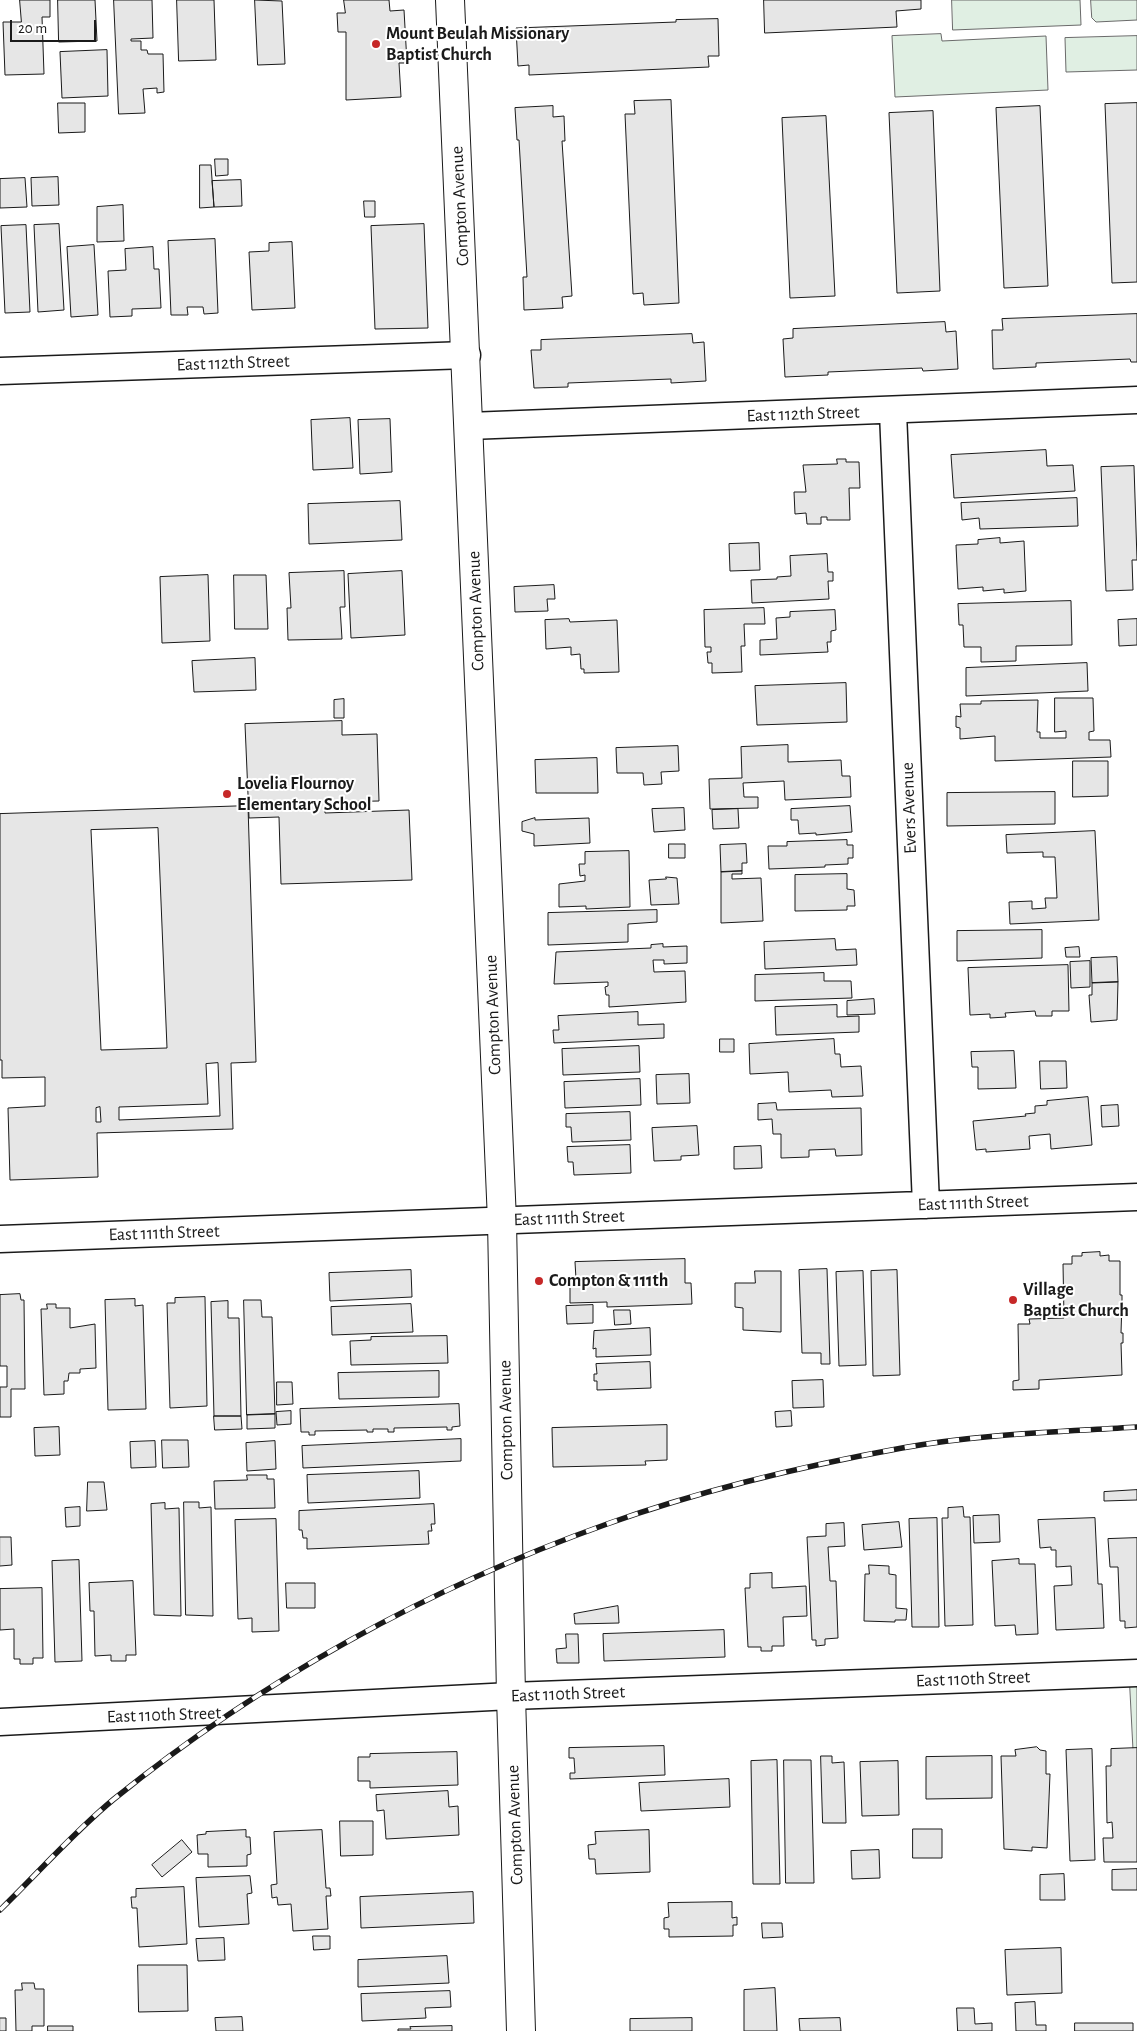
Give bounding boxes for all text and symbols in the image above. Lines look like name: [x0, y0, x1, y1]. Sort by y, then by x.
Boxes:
scale bar: [12, 10, 99, 42]
text: 20 m: [18, 21, 47, 36]
place label: Mount Beulah Missionary Baptist Church: [386, 23, 569, 66]
marker: Mount Beulah Missionary Baptist Church: [370, 38, 382, 50]
street label: Compton Avenue: [446, 145, 474, 267]
street label: East 112th Street: [176, 350, 290, 376]
street label: East 112th Street: [746, 401, 860, 427]
street label: Compton Avenue: [463, 551, 489, 671]
street label: Evers Avenue: [897, 762, 921, 854]
place label: Lovelia Flournoy Elementary School: [237, 773, 372, 816]
marker: Lovelia Flournoy Elementary School: [221, 788, 233, 800]
street label: Compton Avenue: [480, 955, 506, 1075]
street label: East 111th Street: [917, 1190, 1029, 1216]
street label: East 111th Street: [513, 1205, 625, 1231]
street label: East 111th Street: [108, 1220, 220, 1246]
place label: Compton & 111th: [549, 1270, 668, 1292]
marker: Compton & 111th: [533, 1275, 545, 1287]
place label: Village Baptist Church: [1023, 1279, 1129, 1322]
marker: Village Baptist Church: [1007, 1294, 1019, 1306]
street label: Compton Avenue: [494, 1360, 518, 1480]
street label: East 110th Street: [915, 1666, 1031, 1692]
street label: East 110th Street: [510, 1681, 626, 1707]
street label: East 110th Street: [106, 1702, 222, 1728]
street label: Compton Avenue: [502, 1765, 528, 1885]

